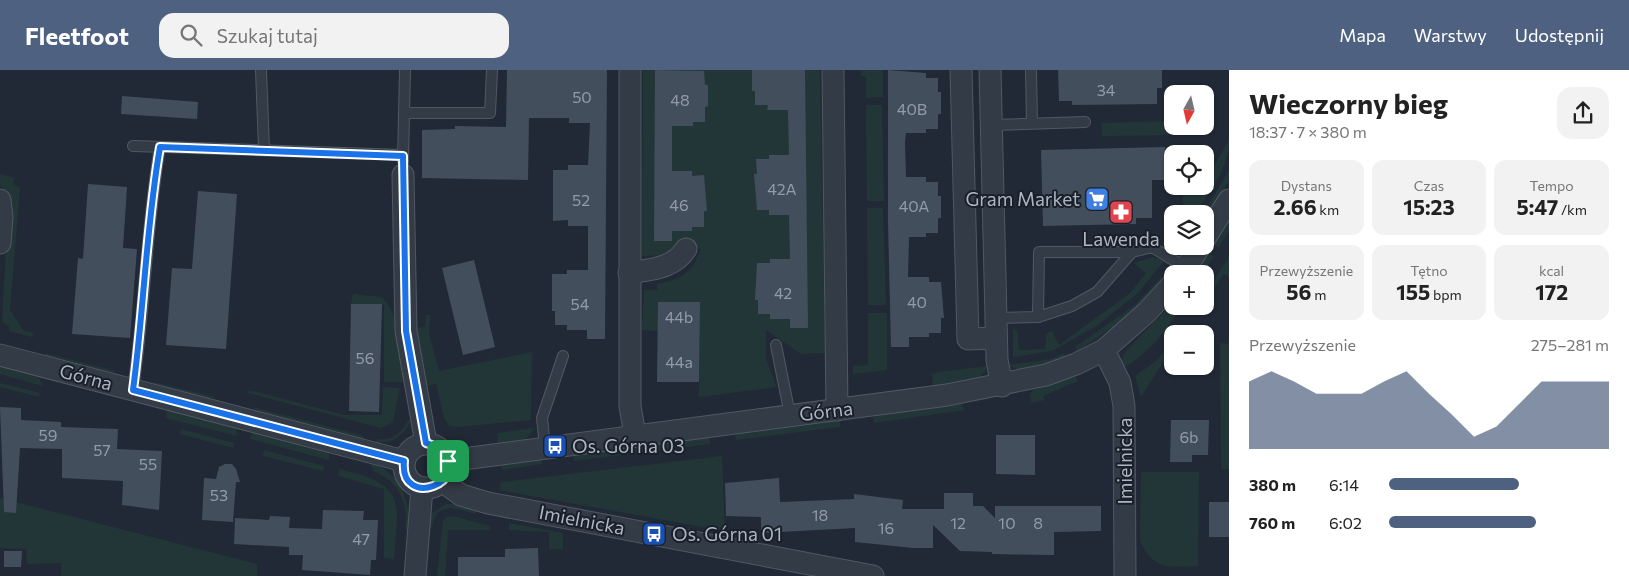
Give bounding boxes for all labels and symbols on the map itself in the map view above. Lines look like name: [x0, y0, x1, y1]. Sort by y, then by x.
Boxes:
house number: 34: [1097, 80, 1116, 99]
north arrow: [1164, 85, 1214, 135]
house number: 50: [572, 87, 592, 106]
house number: 48: [670, 90, 690, 109]
house number: 40B: [897, 99, 927, 118]
house number: 42A: [767, 179, 797, 198]
supermarket icon: Gram Market: [1084, 186, 1110, 212]
place label: Gram Market: [965, 187, 1080, 210]
house number: 52: [572, 190, 590, 209]
house number: 46: [669, 195, 689, 214]
house number: 40A: [899, 196, 929, 215]
pharmacy icon: Lawenda: [1108, 199, 1134, 225]
place label: Lawenda: [1082, 227, 1160, 250]
house number: 42: [774, 283, 792, 302]
house number: 40: [907, 292, 927, 311]
house number: 54: [571, 294, 590, 313]
house number: 44b: [665, 307, 693, 326]
house number: 56: [356, 348, 374, 367]
house number: 44a: [665, 352, 693, 371]
street label: Górna: [57, 358, 115, 395]
street label: Górna: [798, 396, 854, 425]
street label: Imielnicka: [1113, 417, 1136, 505]
house number: 59: [39, 425, 57, 444]
house number: 6b: [1179, 427, 1199, 446]
bus stop icon: Os. Górna 03: [542, 433, 568, 459]
place label: Os. Górna 03: [572, 434, 685, 457]
house number: 57: [93, 440, 111, 459]
pin: [427, 440, 469, 482]
house number: 55: [139, 454, 157, 473]
house number: 53: [210, 485, 228, 504]
street label: Imielnicka: [537, 500, 627, 539]
house number: 18: [812, 505, 828, 524]
house number: 12: [950, 513, 966, 532]
house number: 10: [998, 513, 1016, 532]
house number: 8: [1033, 513, 1043, 532]
house number: 16: [878, 518, 894, 537]
bus stop icon: Os. Górna 01: [641, 521, 667, 547]
place label: Os. Górna 01: [672, 522, 782, 545]
house number: 47: [352, 529, 370, 548]

